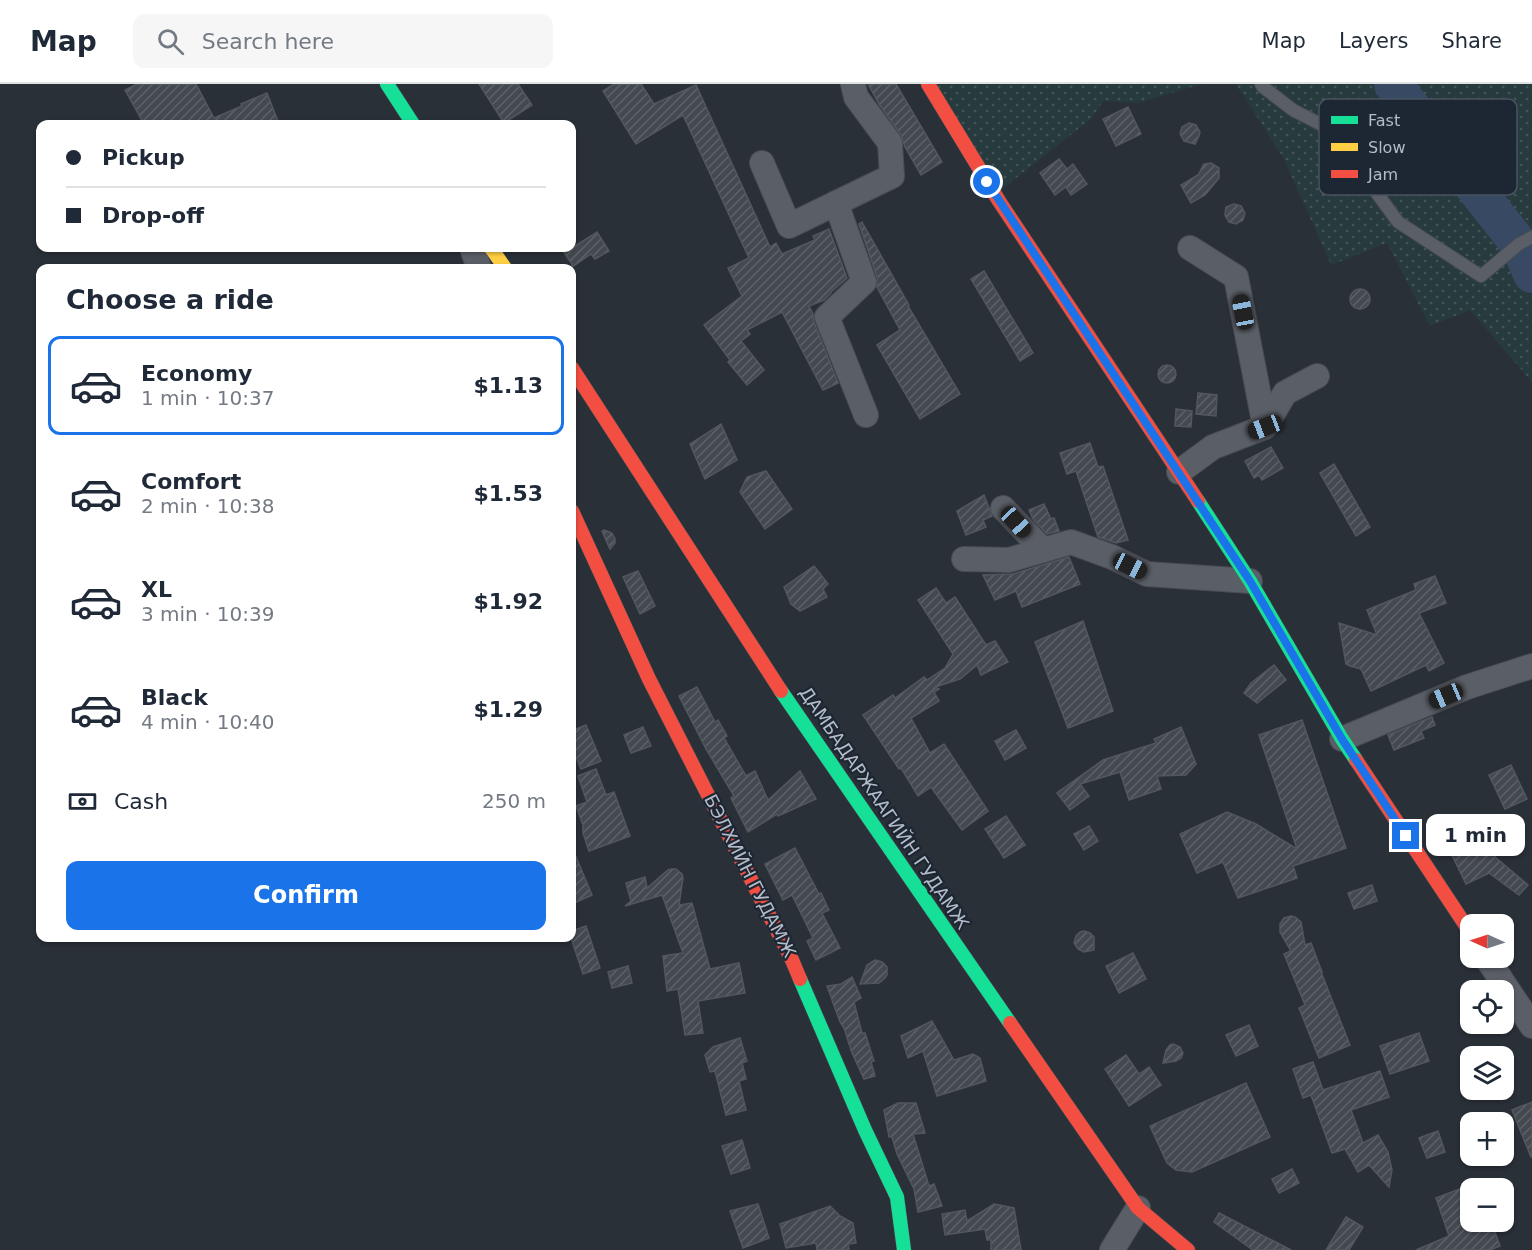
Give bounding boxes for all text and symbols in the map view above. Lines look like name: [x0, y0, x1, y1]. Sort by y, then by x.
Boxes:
search box: [133, 14, 553, 68]
text: Map: [30, 25, 97, 58]
icon: search: [154, 25, 187, 58]
text: Search here: [202, 29, 334, 54]
text: Map: [1262, 29, 1306, 53]
text: Layers: [1339, 29, 1408, 53]
text: Share: [1441, 29, 1502, 53]
legend: [1319, 99, 1517, 195]
text: Fast: [1368, 111, 1400, 130]
text: Slow: [1368, 138, 1405, 157]
text: Pickup: [102, 145, 185, 170]
text: Jam: [1367, 165, 1398, 184]
route start: [973, 168, 1000, 195]
text: Drop-off: [102, 203, 204, 228]
text: Choose a ride: [66, 284, 274, 315]
car: [1231, 293, 1255, 331]
icon: car: [69, 359, 123, 413]
text: Economy: [141, 361, 252, 386]
text: $1.13: [473, 373, 543, 398]
text: 1 min · 10:37: [141, 386, 275, 410]
car: [1245, 412, 1285, 442]
icon: car: [69, 467, 123, 521]
text: Comfort: [141, 469, 241, 494]
text: $1.53: [473, 481, 543, 506]
text: 2 min · 10:38: [141, 494, 275, 518]
car: [997, 503, 1035, 541]
car: [1110, 550, 1150, 582]
icon: car: [69, 575, 123, 629]
text: XL: [141, 577, 172, 602]
text: $1.92: [473, 589, 543, 614]
text: 3 min · 10:39: [141, 602, 275, 626]
car: [1426, 681, 1466, 711]
street label: ДАМБАДАРЖААГИЙН ГУДАМЖ: [795, 682, 974, 934]
icon: car: [69, 683, 123, 737]
text: Black: [141, 685, 208, 710]
text: $1.29: [473, 697, 543, 722]
text: 4 min · 10:40: [141, 710, 275, 734]
icon: cash: [66, 785, 99, 818]
text: Cash: [114, 789, 168, 814]
text: 250 m: [482, 789, 546, 813]
street label: БЭЛХИЙН ГУДАМЖ: [700, 791, 801, 961]
callout: 1 min: [1427, 815, 1526, 857]
route end: [1392, 822, 1419, 849]
text: 1 min: [1444, 823, 1507, 847]
button: Confirm: [66, 861, 546, 930]
north arrow: [1460, 914, 1514, 968]
map controls: [1460, 914, 1514, 1232]
button: locate: [1460, 980, 1514, 1034]
button: layers: [1460, 1046, 1514, 1100]
button: +: [1460, 1112, 1514, 1166]
button: −: [1460, 1178, 1514, 1232]

